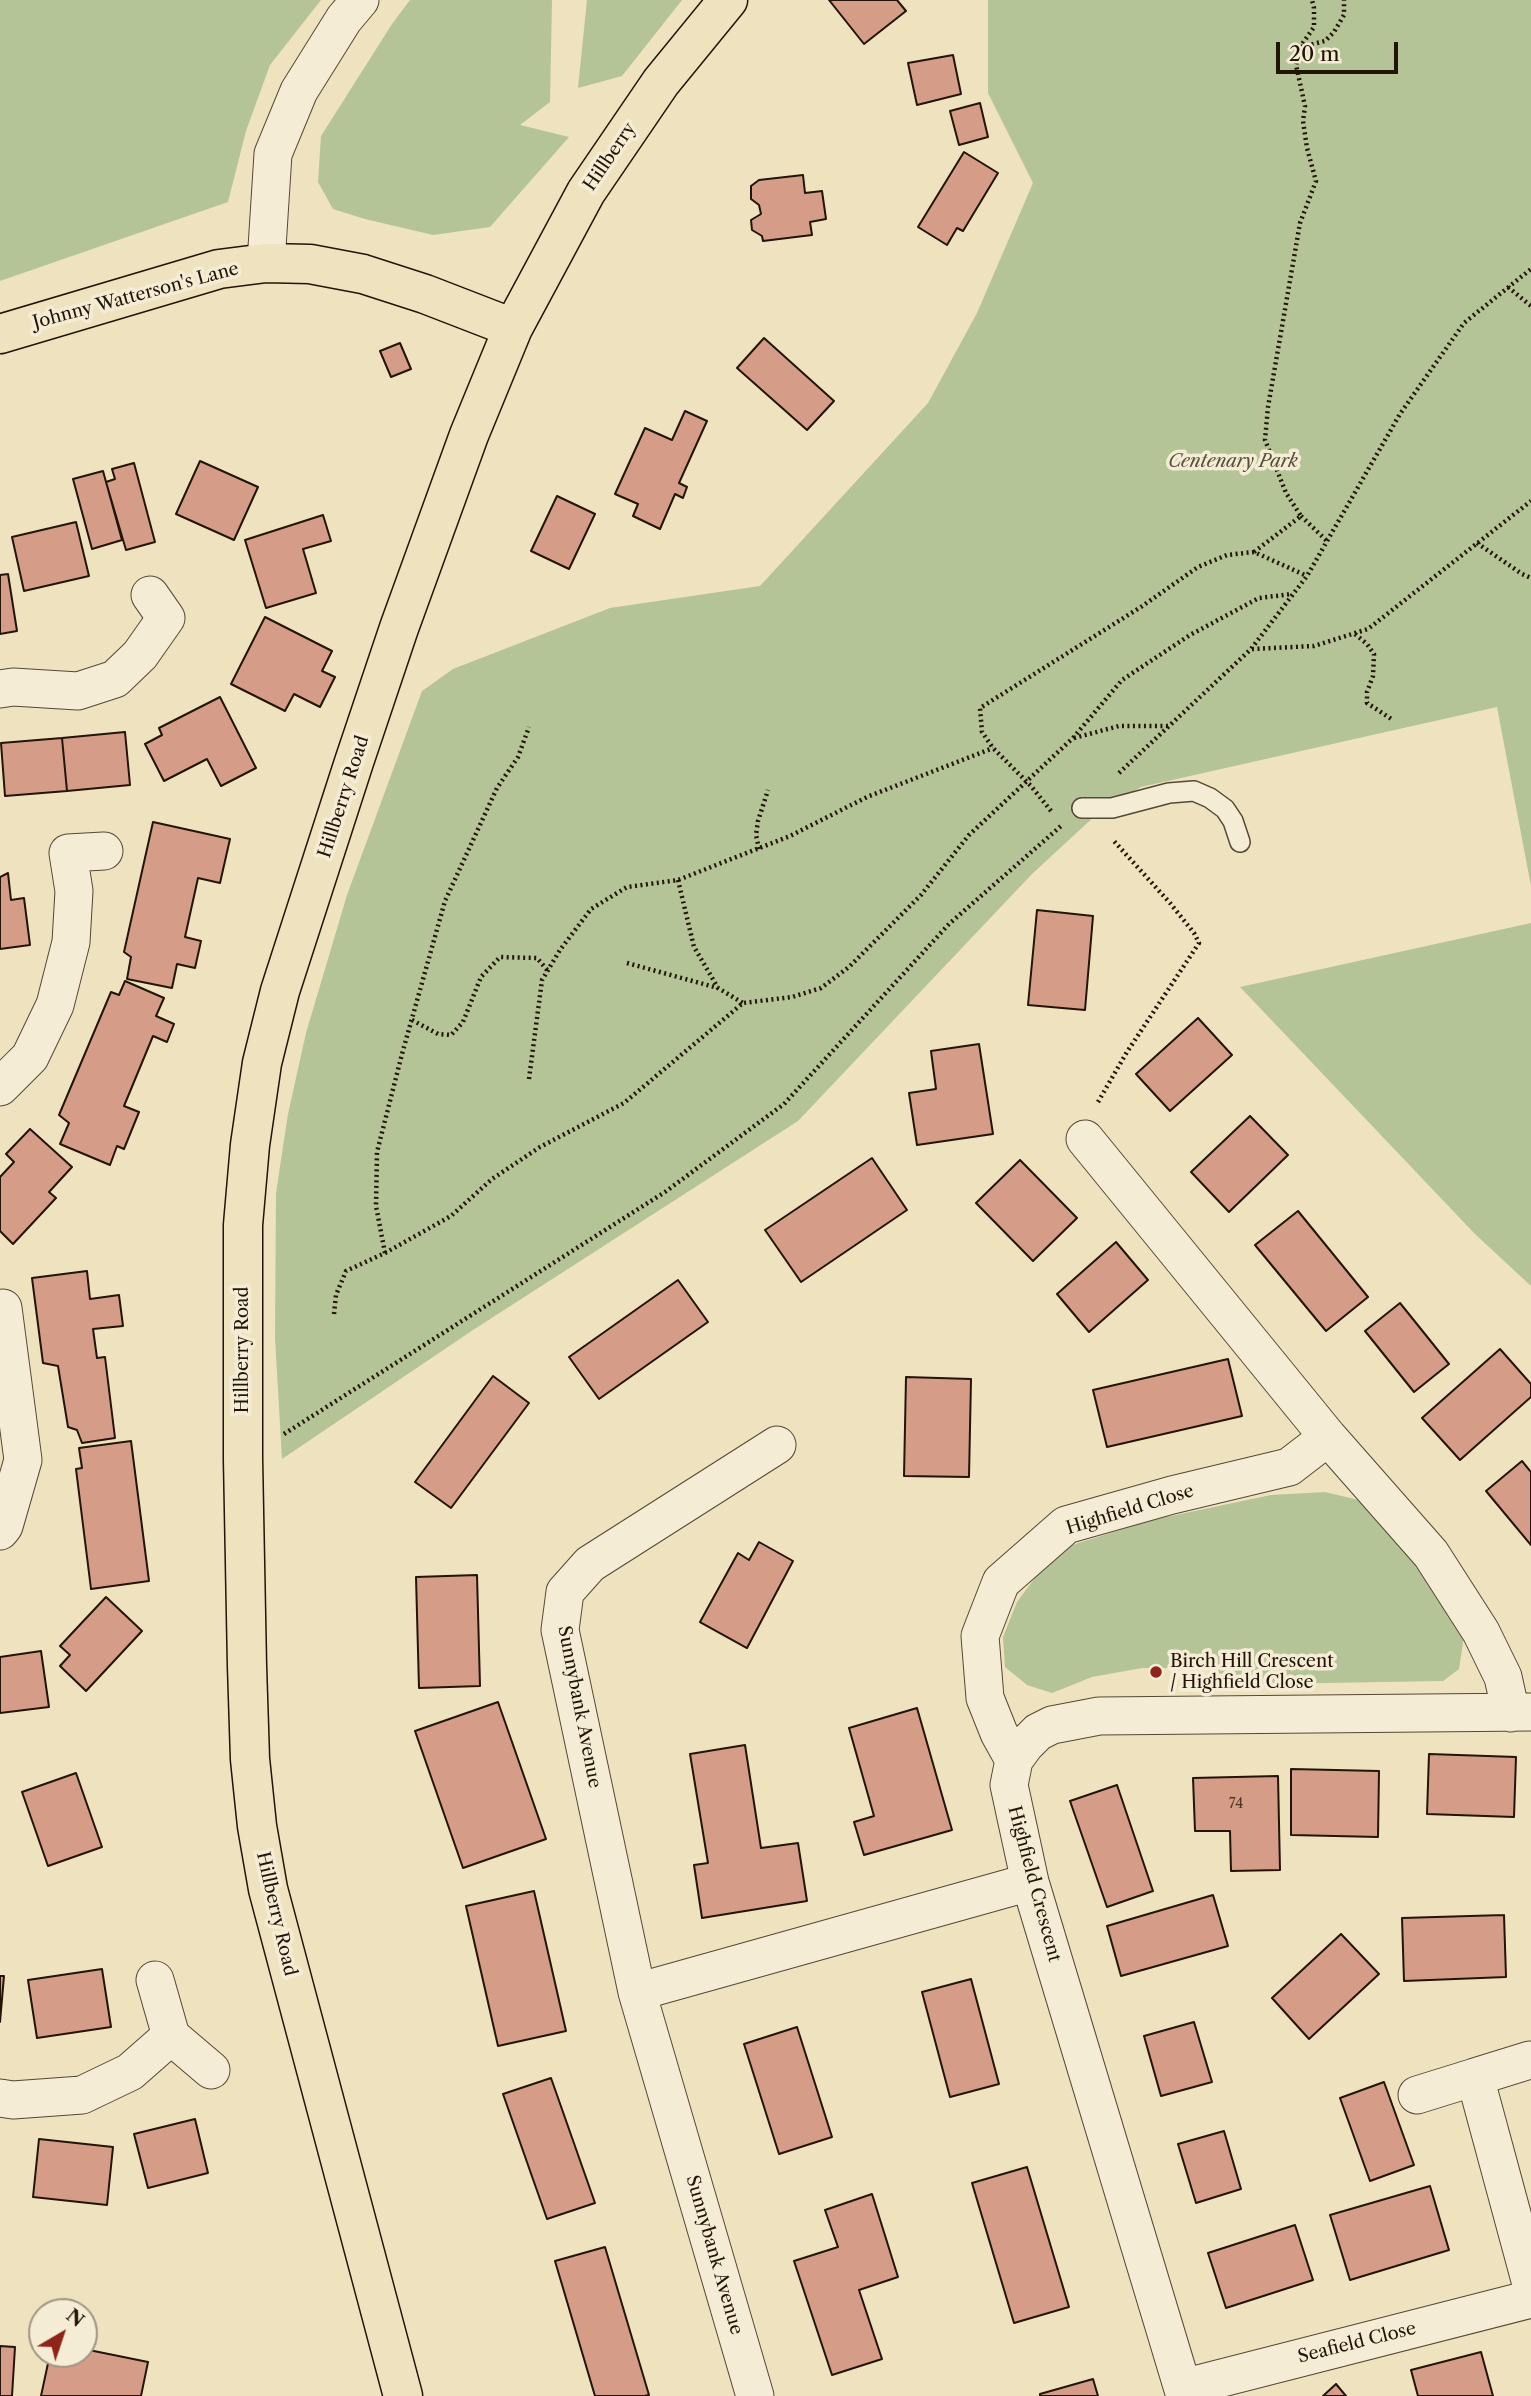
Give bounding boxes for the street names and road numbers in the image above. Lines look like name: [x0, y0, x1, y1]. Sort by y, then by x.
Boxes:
street label: Hillberry: [579, 119, 641, 195]
street label: Johnny Watterson's Lane: [31, 258, 241, 334]
street label: Hillberry Road: [314, 733, 374, 861]
street label: Hillberry Road: [232, 1286, 254, 1414]
street label: Highfield Close: [1064, 1480, 1196, 1540]
street label: Sunnybank Avenue: [553, 1624, 605, 1790]
street label: Highfield Crescent: [1003, 1804, 1065, 1964]
street label: Hillberry Road: [251, 1850, 301, 1978]
street label: Sunnybank Avenue: [681, 2173, 747, 2337]
street label: Seafield Close: [1296, 2318, 1418, 2368]

